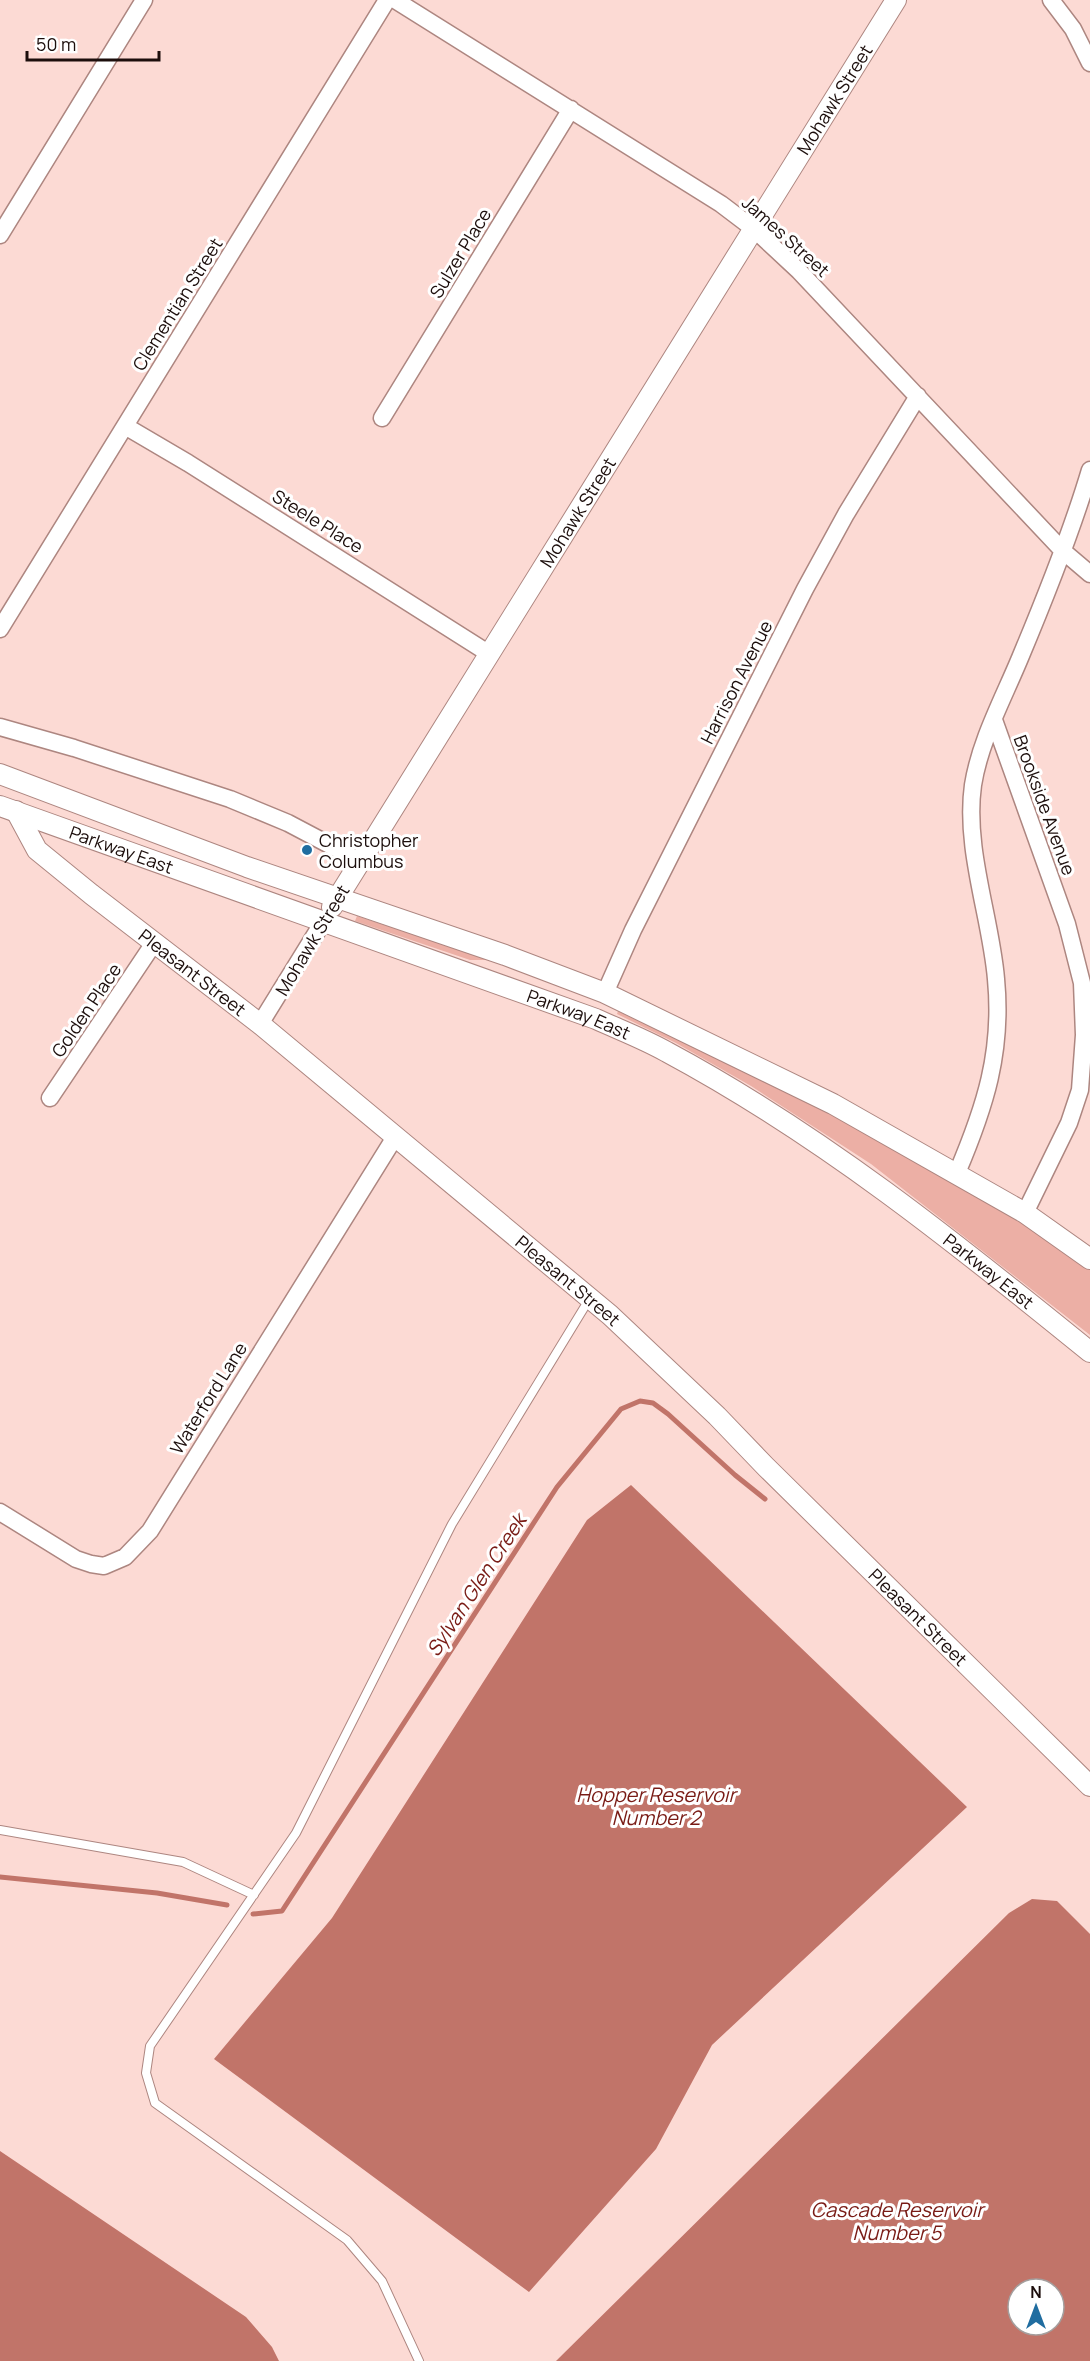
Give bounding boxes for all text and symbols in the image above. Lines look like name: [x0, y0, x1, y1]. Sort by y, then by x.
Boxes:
scale bar: [27, 24, 159, 62]
text: 50 m: [36, 32, 76, 56]
street label: Mohawk Street: [791, 40, 877, 159]
street label: James Street: [737, 190, 835, 282]
street label: Sulzer Place: [424, 204, 496, 302]
street label: Clementian Street: [127, 233, 227, 375]
street label: Mohawk Street: [534, 453, 621, 572]
street label: Steele Place: [268, 484, 368, 558]
street label: Harrison Avenue: [695, 616, 777, 748]
street label: Brookside Avenue: [1009, 732, 1081, 878]
street label: Parkway East: [66, 820, 177, 879]
place label: Christopher Columbus: [319, 828, 419, 873]
marker: Christopher Columbus: [300, 843, 314, 857]
street label: Mohawk Street: [269, 880, 355, 1000]
street label: Pleasant Street: [134, 923, 251, 1021]
street label: Golden Place: [46, 959, 126, 1061]
street label: Parkway East: [524, 983, 634, 1045]
street label: Parkway East: [939, 1228, 1039, 1314]
street label: Pleasant Street: [511, 1230, 626, 1331]
street label: Waterford Lane: [164, 1338, 252, 1458]
water label: Sylvan Glen Creek: [420, 1506, 534, 1661]
street label: Pleasant Street: [864, 1563, 973, 1671]
water label: Hopper Reservoir Number 2: [576, 1781, 738, 1831]
water label: Cascade Reservoir Number 5: [811, 2196, 986, 2246]
north arrow: [1006, 2277, 1066, 2337]
text: N: [1030, 2281, 1042, 2303]

